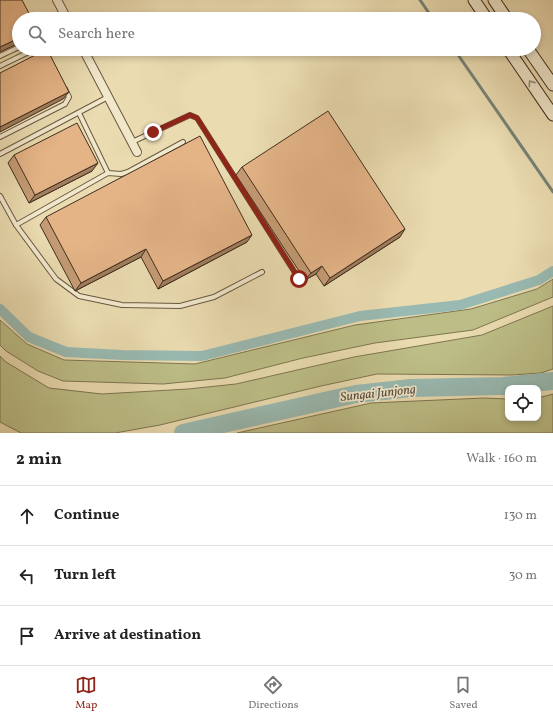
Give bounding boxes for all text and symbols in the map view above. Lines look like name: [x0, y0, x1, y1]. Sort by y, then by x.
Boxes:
search box: [12, 12, 541, 56]
icon: search: [26, 23, 48, 45]
text: Search here: [58, 24, 135, 45]
one-way arrow: [528, 80, 536, 87]
route end: [144, 123, 162, 141]
route start: [290, 270, 308, 288]
water label: Sungai Junjong: [339, 381, 417, 407]
map controls: [505, 385, 541, 421]
button: locate: [505, 385, 541, 421]
text: 2 min: [16, 448, 62, 471]
text: Walk · 160 m: [466, 450, 537, 468]
icon: ahead: [16, 505, 38, 527]
text: Continue: [54, 505, 119, 526]
text: 130 m: [504, 507, 537, 525]
icon: left: [16, 565, 38, 587]
text: Turn left: [54, 565, 116, 586]
text: 30 m: [509, 567, 537, 585]
icon: arrive: [16, 625, 38, 647]
text: Arrive at destination: [54, 625, 201, 646]
tab: Map: [75, 674, 97, 713]
tab: Directions: [248, 674, 299, 713]
tab: Saved: [449, 674, 478, 713]

